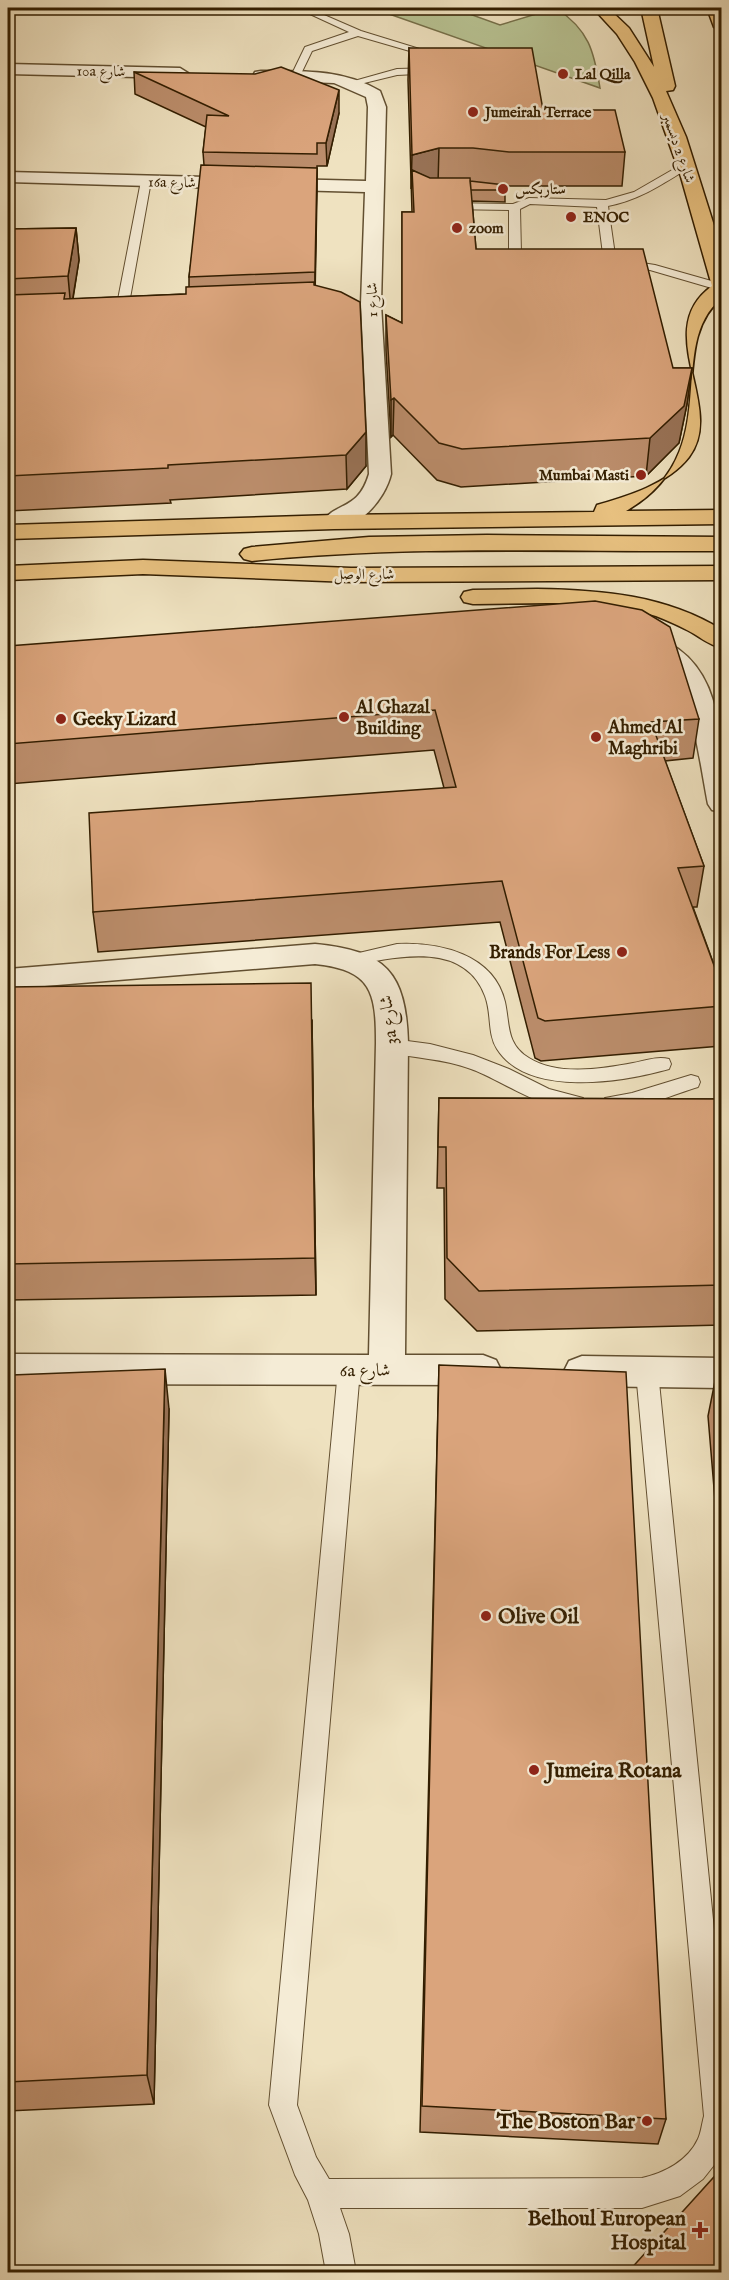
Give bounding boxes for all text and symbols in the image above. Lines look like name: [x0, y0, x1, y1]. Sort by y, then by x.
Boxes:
street label: 10a شارع: [76, 62, 125, 84]
place label: Lal Qilla: [575, 65, 631, 84]
marker: Lal Qilla: [556, 67, 570, 81]
place label: Jumeirah Terrace: [483, 103, 592, 122]
marker: Jumeirah Terrace: [466, 105, 480, 119]
street label: شارع 2 ديسمبر: [654, 109, 699, 186]
street label: 16a شارع: [148, 173, 196, 195]
place label: ستاربكس: [515, 180, 566, 199]
marker: ستاربكس: [496, 182, 510, 196]
place label: ENOC: [583, 208, 630, 227]
marker: ENOC: [564, 210, 578, 224]
place label: zoom: [469, 219, 504, 238]
marker: zoom: [450, 221, 464, 235]
street label: شارع 1: [363, 282, 385, 318]
place label: Mumbai Masti: [539, 466, 629, 485]
marker: Mumbai Masti: [634, 468, 648, 482]
street label: شارع الوصل: [334, 565, 394, 587]
place label: Al Ghazal Building: [355, 697, 431, 741]
place label: Geeky Lizard: [73, 709, 177, 732]
marker: Al Ghazal Building: [337, 710, 351, 724]
marker: Geeky Lizard: [54, 712, 68, 726]
place label: Ahmed Al Maghribi: [607, 717, 684, 761]
marker: Ahmed Al Maghribi: [589, 730, 603, 744]
place label: Brands For Less: [489, 942, 611, 965]
marker: Brands For Less: [615, 945, 629, 959]
street label: 3a شارع: [375, 994, 406, 1046]
street label: 6a شارع: [340, 1360, 391, 1385]
place label: Olive Oil: [498, 1604, 580, 1631]
marker: Olive Oil: [479, 1609, 493, 1623]
place label: Jumeira Rotana: [543, 1758, 682, 1785]
marker: Jumeira Rotana: [527, 1763, 541, 1777]
place label: The Boston Bar: [496, 2109, 635, 2136]
marker: The Boston Bar: [640, 2114, 654, 2128]
place label: Belhoul European Hospital: [527, 2206, 687, 2257]
marker: Belhoul European Hospital: [691, 2221, 709, 2239]

